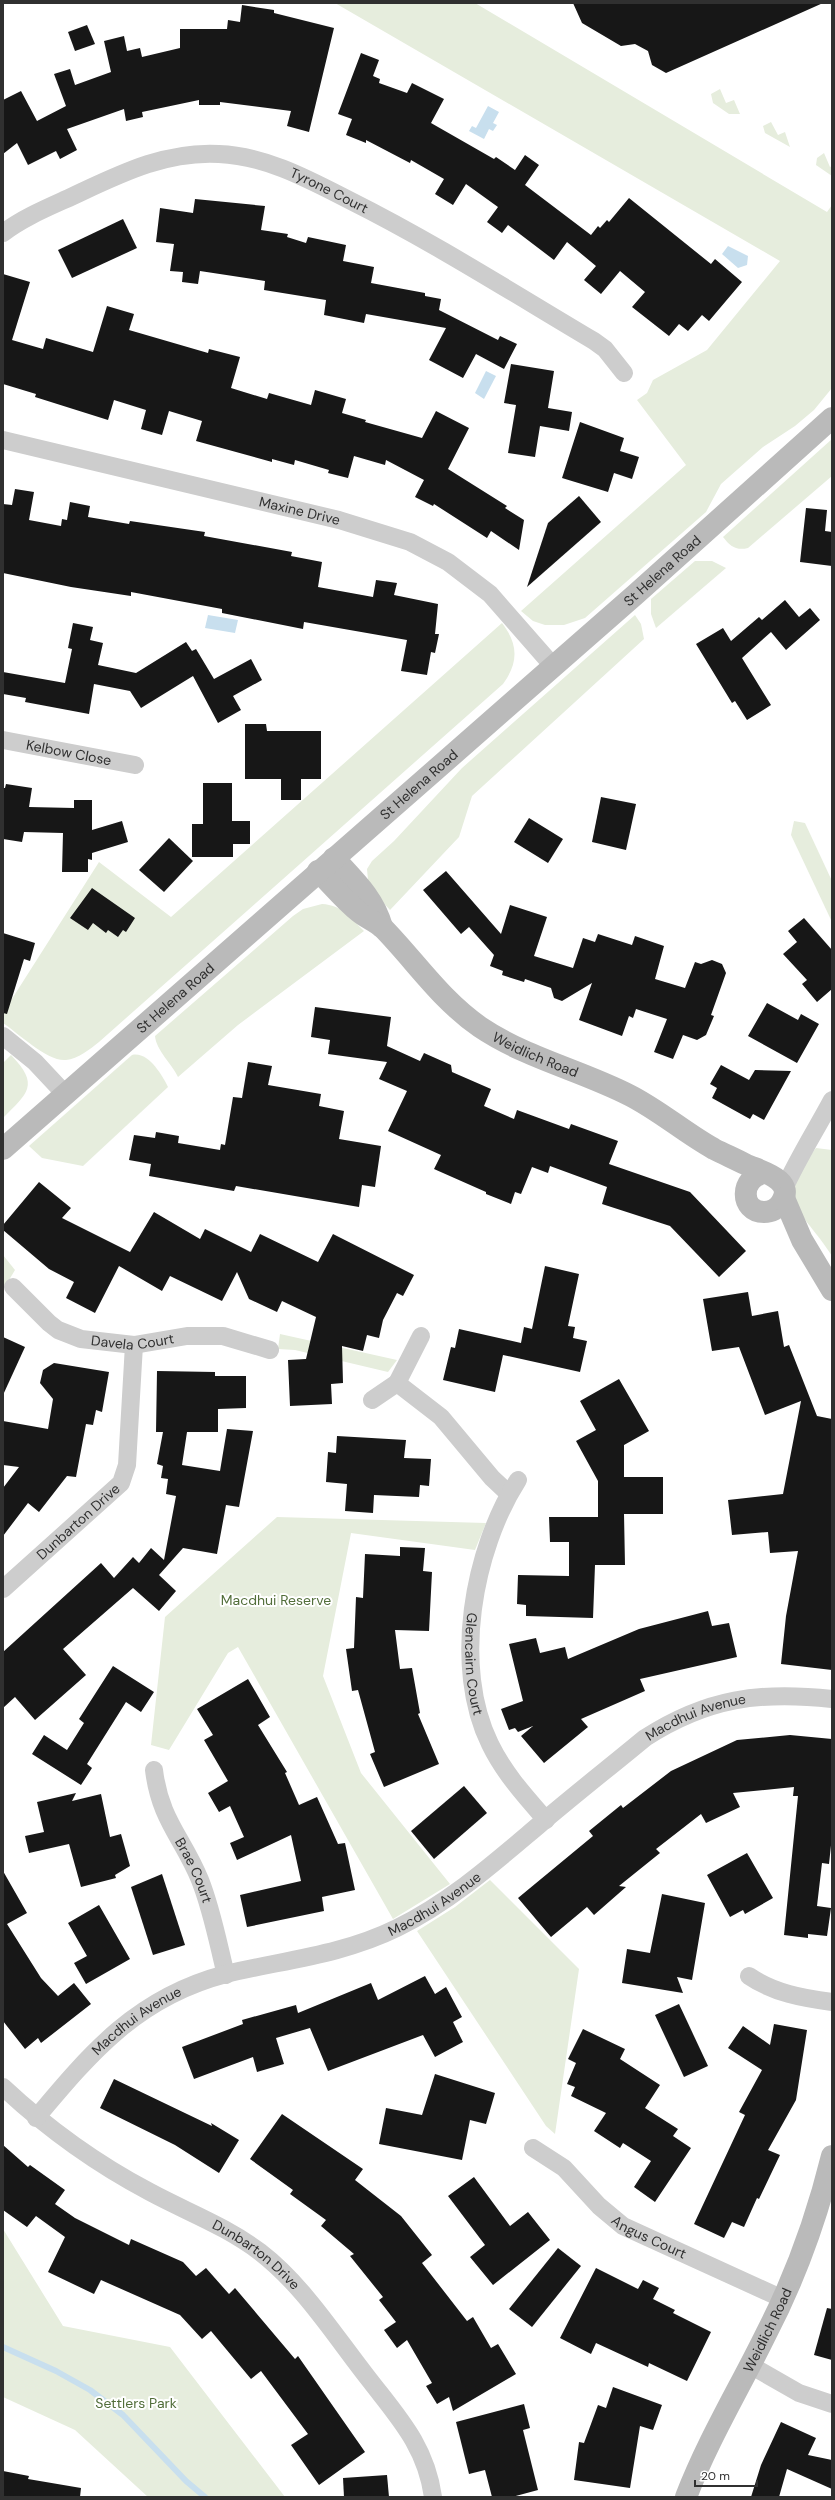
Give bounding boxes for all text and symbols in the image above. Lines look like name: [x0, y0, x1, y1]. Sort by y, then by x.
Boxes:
street label: Tyrone Court: [287, 164, 371, 217]
street label: Maxine Drive: [257, 492, 342, 529]
street label: St Helena Road: [620, 531, 705, 610]
street label: Kelbow Close: [25, 736, 113, 769]
street label: St Helena Road: [376, 745, 462, 823]
street label: St Helena Road: [132, 959, 218, 1037]
street label: Weidlich Road: [489, 1028, 581, 1081]
street label: Davela Court: [90, 1329, 175, 1354]
street label: Dunbarton Drive: [33, 1479, 124, 1564]
park label: Macdhui Reserve: [221, 1591, 331, 1609]
street label: Glencairn Court: [461, 1612, 488, 1717]
street label: Macdhui Avenue: [642, 1690, 747, 1745]
street label: Brae Court: [171, 1834, 216, 1905]
street label: Macdhui Avenue: [385, 1868, 485, 1940]
street label: Macdhui Avenue: [88, 1982, 184, 2059]
street label: Angus Court: [608, 2211, 689, 2263]
street label: Dunbarton Drive: [209, 2215, 304, 2293]
street label: Weidlich Road: [739, 2285, 796, 2375]
park label: Settlers Park: [95, 2394, 177, 2412]
scale bar: [695, 2462, 757, 2488]
text: 20 m: [701, 2468, 730, 2484]

